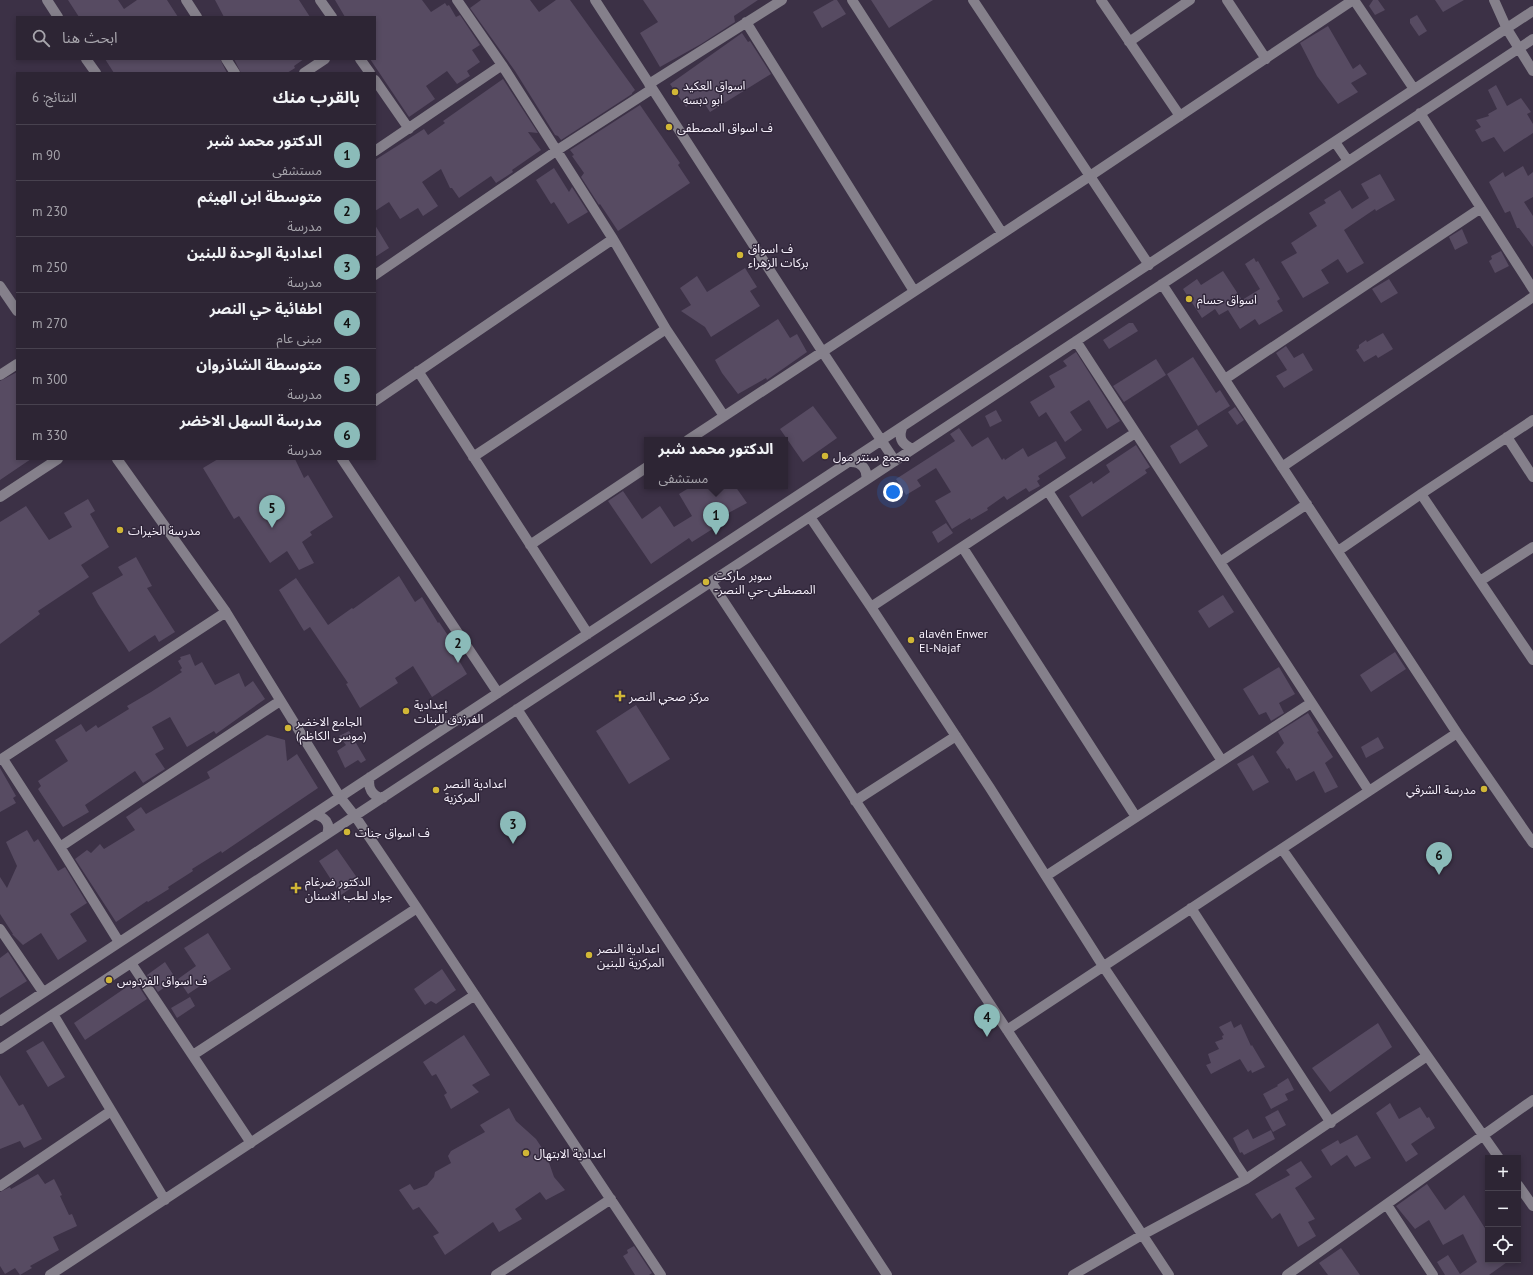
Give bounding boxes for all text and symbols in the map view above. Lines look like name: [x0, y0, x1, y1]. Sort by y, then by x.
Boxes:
search box: [16, 16, 376, 60]
icon: search: [30, 27, 52, 49]
text: ابحث هنا: [62, 28, 118, 47]
place label: اسواق العكيد ابو دبسه: [683, 78, 746, 107]
text: بالقرب منك: [273, 86, 360, 108]
marker: اسواق العكيد ابو دبسه: [670, 87, 680, 97]
text: النتائج: 6: [32, 89, 77, 106]
place label: ف اسواق المصطفى: [677, 120, 773, 135]
marker: ف اسواق المصطفى: [664, 122, 674, 132]
text: الدكتور محمد شبر: [207, 131, 322, 150]
text: 90 m: [32, 147, 60, 164]
text: 1: [343, 147, 351, 164]
text: مستشفى: [272, 162, 322, 179]
text: متوسطة ابن الهيثم: [197, 187, 322, 206]
text: 230 m: [32, 203, 67, 220]
text: 2: [343, 203, 351, 220]
text: مدرسة: [287, 218, 322, 235]
place label: ف اسواق بركات الزهراء: [748, 241, 808, 270]
text: اعدادية الوحدة للبنين: [187, 243, 322, 262]
marker: ف اسواق بركات الزهراء: [735, 250, 745, 260]
text: 250 m: [32, 259, 67, 276]
text: 3: [343, 259, 351, 276]
text: مدرسة: [287, 274, 322, 291]
place label: اسواق حسام: [1197, 292, 1257, 309]
marker: اسواق حسام: [1184, 294, 1194, 304]
text: اطفائية حي النصر: [210, 299, 322, 318]
text: 270 m: [32, 315, 67, 332]
text: 4: [343, 315, 351, 332]
text: مبنى عام: [277, 330, 322, 347]
text: متوسطة الشاذروان: [196, 355, 322, 374]
text: 300 m: [32, 371, 67, 388]
text: 5: [343, 371, 351, 388]
text: مدرسة: [287, 386, 322, 403]
text: مدرسة السهل الاخضر: [180, 411, 322, 430]
text: 330 m: [32, 427, 67, 444]
text: 6: [343, 427, 351, 444]
popup: [644, 437, 788, 489]
text: الدكتور محمد شبر: [659, 439, 773, 458]
text: مدرسة: [287, 442, 322, 459]
place label: مجمع سنتر مول: [833, 449, 910, 466]
marker: مجمع سنتر مول: [820, 451, 830, 461]
text: مستشفى: [659, 470, 708, 487]
your location: [883, 482, 903, 502]
pin: 5: [259, 495, 285, 528]
pin: 1: [703, 502, 729, 535]
place label: مدرسة الخيرات: [128, 523, 201, 538]
marker: مدرسة الخيرات: [115, 525, 125, 535]
place label: سوبر ماركت -المصطفى-حي النصر: [714, 568, 816, 599]
marker: سوبر ماركت -المصطفى-حي النصر: [701, 577, 711, 587]
place label: alavên Enwer El-Najaf: [919, 626, 988, 655]
pin: 2: [445, 630, 471, 663]
marker: alavên Enwer El-Najaf: [906, 635, 916, 645]
place label: مركز صحي النصر: [628, 689, 709, 706]
marker: مركز صحي النصر: [614, 690, 626, 702]
place label: إعدادية الفرزدق للبنات: [414, 697, 483, 726]
marker: إعدادية الفرزدق للبنات: [401, 706, 411, 716]
place label: الجامع الاخضر (موسى الكاظم): [295, 714, 367, 745]
marker: الجامع الاخضر (موسى الكاظم): [283, 723, 293, 733]
place label: اعدادية النصر المركزية: [443, 776, 507, 805]
place label: مدرسة الشرقي: [1406, 782, 1476, 799]
marker: مدرسة الشرقي: [1479, 784, 1489, 794]
marker: اعدادية النصر المركزية: [431, 785, 441, 795]
pin: 3: [500, 811, 526, 844]
place label: ف اسواق جنات: [355, 825, 430, 840]
marker: ف اسواق جنات: [342, 827, 352, 837]
pin: 6: [1426, 842, 1452, 875]
place label: الدكتور ضرغام جواد لطب الاسنان: [305, 874, 393, 903]
marker: الدكتور ضرغام جواد لطب الاسنان: [290, 882, 302, 894]
place label: اعدادية النصر المركزية للبنين: [596, 941, 664, 970]
marker: اعدادية النصر المركزية للبنين: [584, 950, 594, 960]
place label: ف اسواق الفردوس: [117, 973, 207, 988]
marker: ف اسواق الفردوس: [104, 975, 114, 985]
pin: 4: [974, 1004, 1000, 1037]
place label: اعدادية الابتهال: [534, 1146, 606, 1161]
marker: اعدادية الابتهال: [521, 1148, 531, 1158]
map controls: [1485, 1155, 1521, 1263]
button: +: [1485, 1155, 1521, 1191]
button: −: [1485, 1191, 1521, 1227]
button: locate: [1485, 1227, 1521, 1263]

